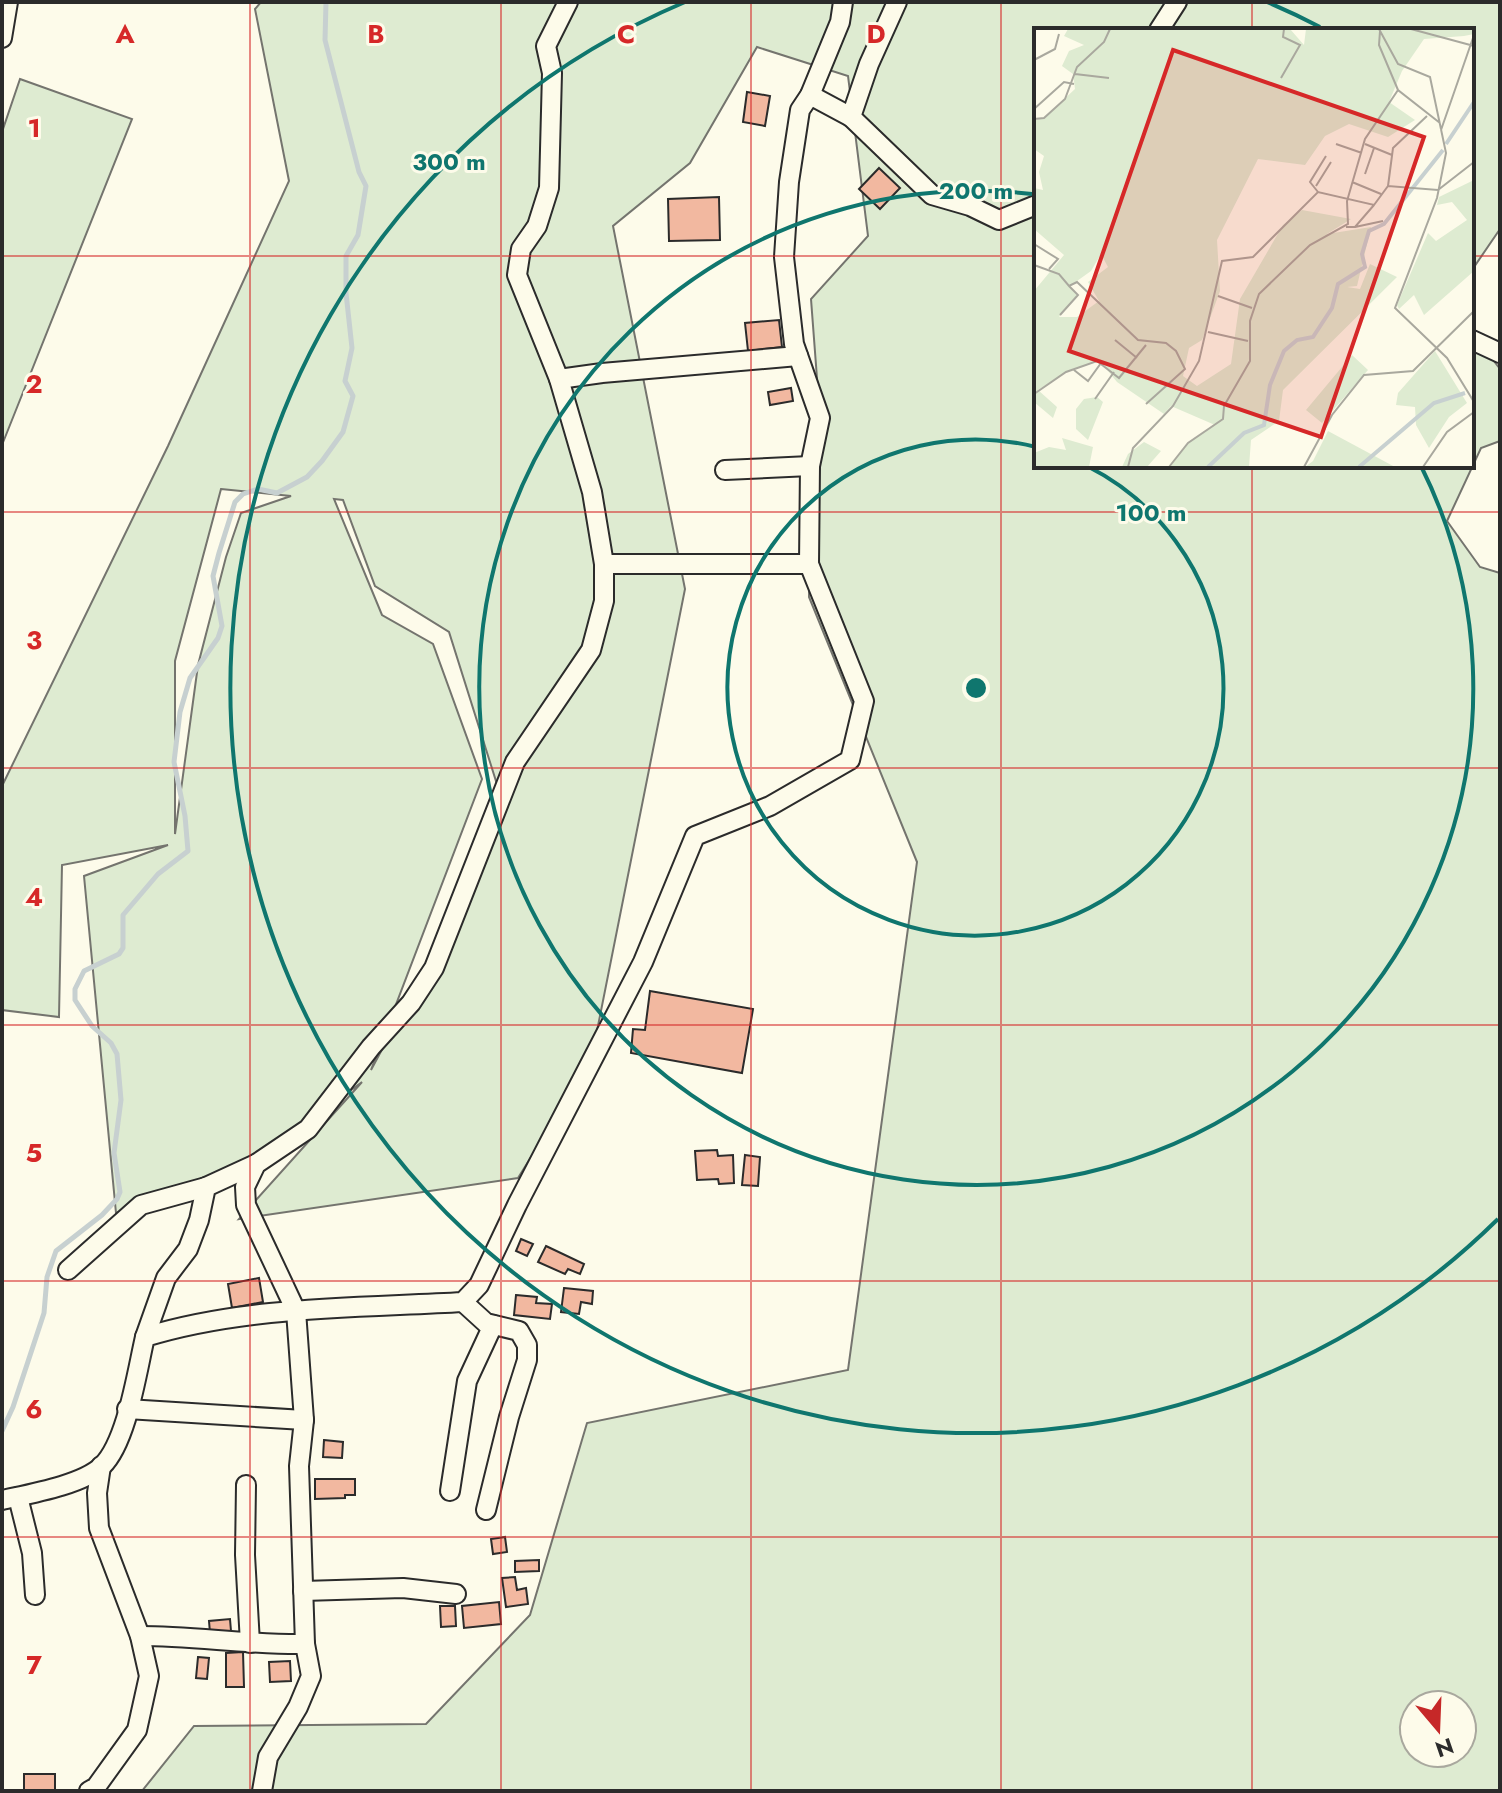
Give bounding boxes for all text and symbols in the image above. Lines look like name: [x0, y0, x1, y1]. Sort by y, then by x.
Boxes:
text: A: [114, 15, 135, 53]
text: B: [367, 15, 385, 53]
text: C: [617, 15, 635, 53]
text: D: [866, 15, 886, 53]
inset map: [1034, 28, 1474, 468]
text: 1: [27, 109, 41, 147]
text: 300 m: [412, 144, 486, 179]
text: 200 m: [939, 173, 1013, 208]
text: 2: [25, 365, 43, 403]
text: 100 m: [1116, 495, 1186, 530]
text: 3: [26, 621, 42, 659]
centre of rings: [962, 674, 990, 702]
text: 4: [25, 878, 43, 916]
text: 5: [26, 1134, 42, 1172]
text: 6: [25, 1390, 43, 1428]
text: 7: [26, 1646, 42, 1684]
north arrow: [1398, 1689, 1478, 1769]
text: N: [1431, 1730, 1458, 1766]

